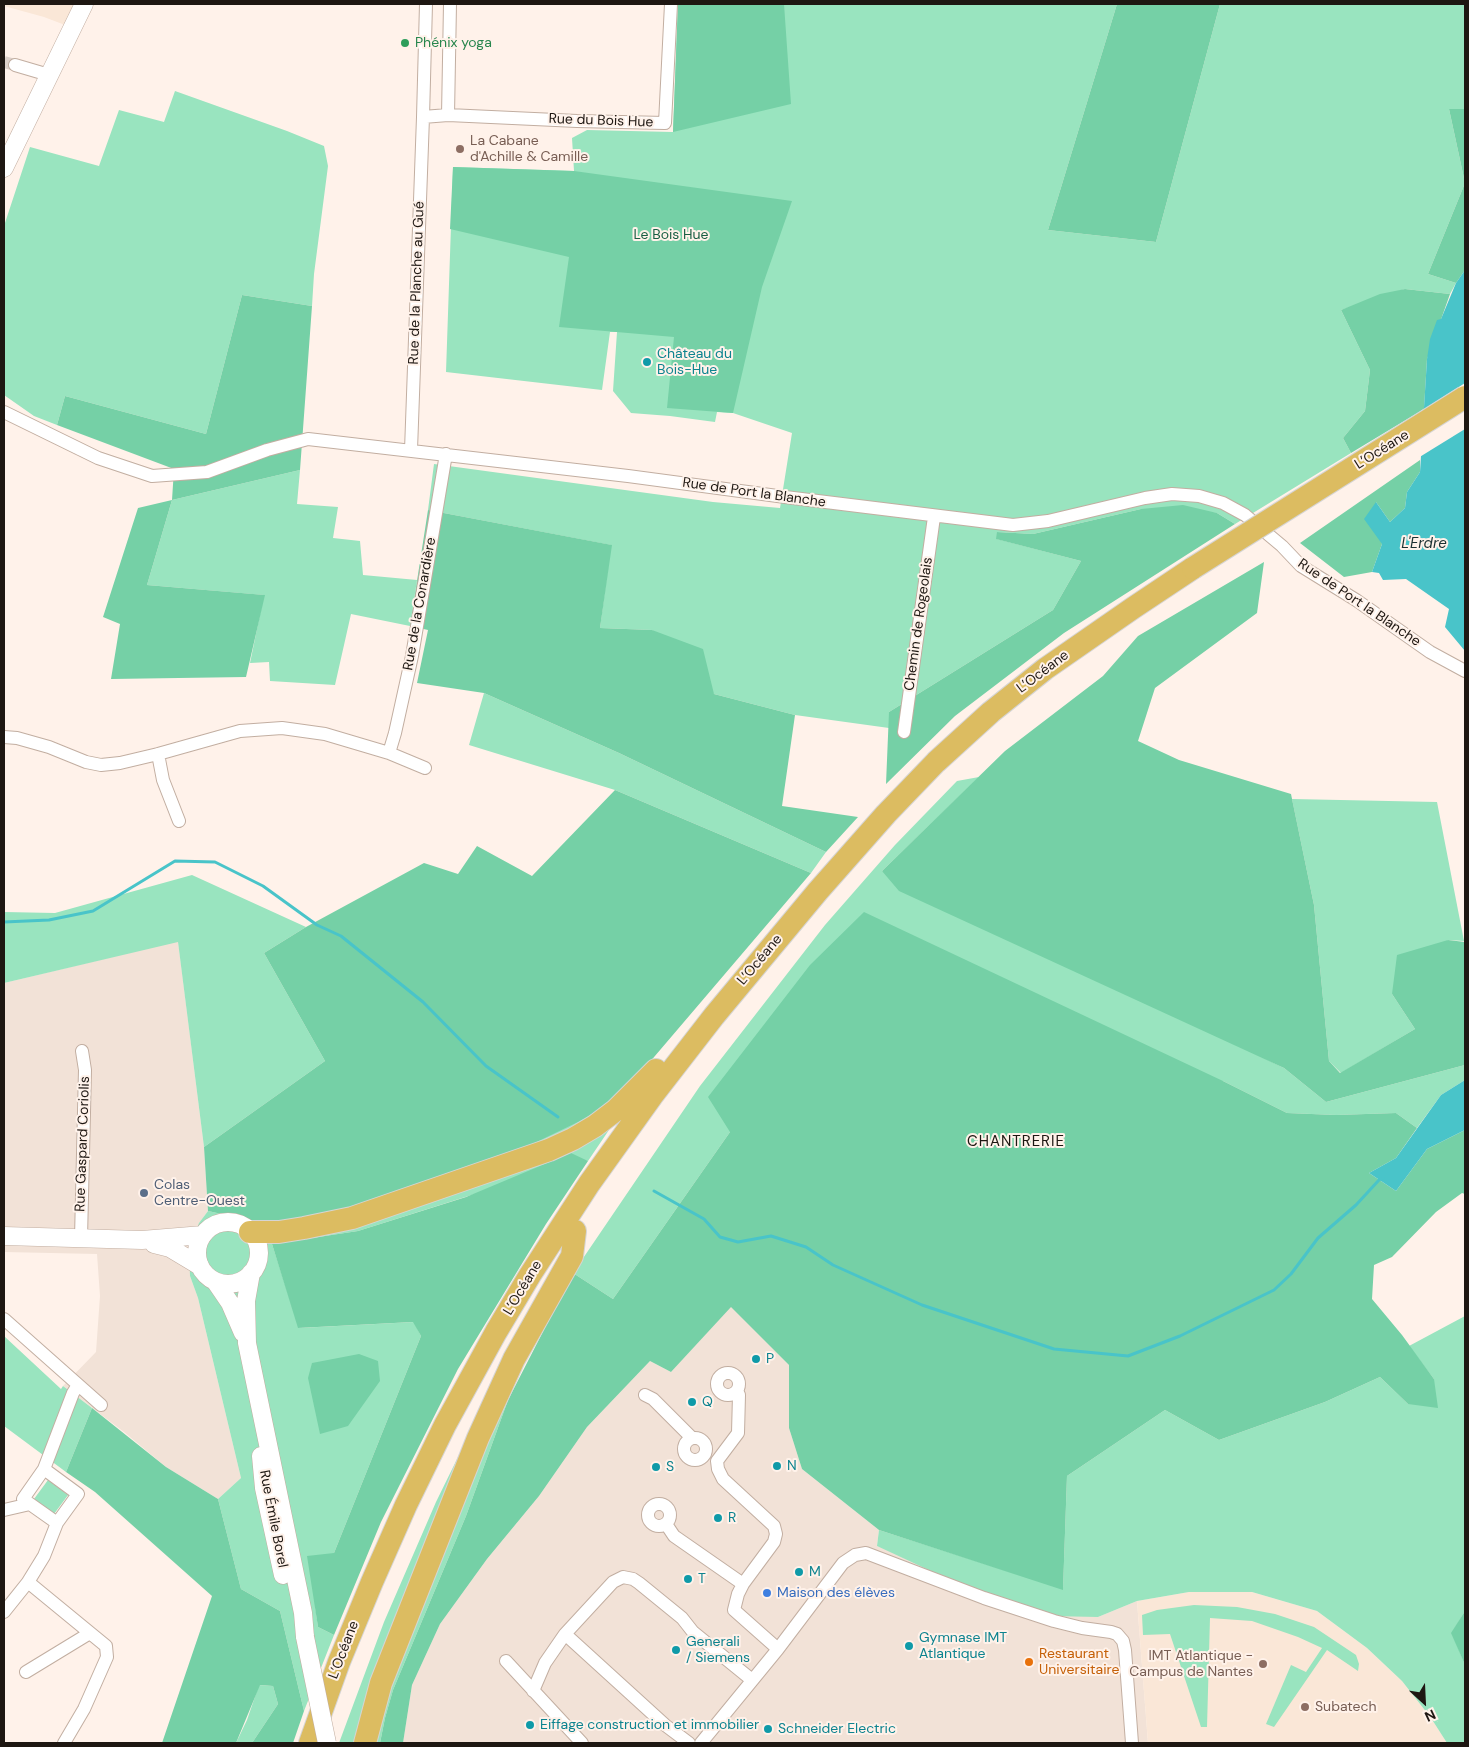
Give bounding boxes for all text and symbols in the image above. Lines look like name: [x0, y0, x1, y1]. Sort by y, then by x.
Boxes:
place label: Phénix yoga: [415, 35, 492, 51]
marker: Phénix yoga: [399, 37, 411, 49]
street label: Rue du Bois Hue: [548, 111, 654, 131]
place label: La Cabane d'Achille & Camille: [470, 133, 588, 166]
marker: La Cabane d'Achille & Camille: [454, 143, 466, 155]
street label: Rue de la Planche au Gué: [406, 201, 428, 365]
park label: Le Bois Hue: [633, 227, 709, 243]
place label: Château du Bois-Hue: [657, 346, 732, 378]
marker: Château du Bois-Hue: [641, 356, 653, 368]
street label: L’Océane: [1352, 427, 1412, 473]
street label: Rue de Port la Blanche: [681, 475, 827, 511]
water label: L'Erdre: [1401, 535, 1447, 553]
street label: Rue de la Conardière: [400, 536, 440, 672]
street label: Chemin de Rogeolais: [901, 556, 937, 692]
street label: Rue de Port la Blanche: [1294, 556, 1424, 650]
street label: L’Océane: [1014, 647, 1072, 697]
street label: L’Océane: [734, 931, 786, 989]
street label: Rue Gaspard Coriolis: [72, 1076, 94, 1212]
district label: CHANTRERIE: [966, 1133, 1066, 1151]
place label: Colas Centre-Ouest: [154, 1177, 245, 1210]
marker: Colas Centre-Ouest: [138, 1187, 150, 1199]
street label: L’Océane: [500, 1258, 546, 1318]
place label: P: [766, 1351, 774, 1367]
marker: P: [750, 1353, 762, 1365]
place label: Q: [702, 1394, 713, 1410]
marker: Q: [686, 1396, 698, 1408]
place label: N: [787, 1458, 797, 1474]
place label: S: [666, 1459, 674, 1475]
marker: N: [771, 1460, 783, 1472]
marker: S: [650, 1461, 662, 1473]
street label: Rue Émile Borel: [255, 1469, 291, 1569]
place label: R: [728, 1510, 736, 1526]
marker: R: [712, 1512, 724, 1524]
place label: M: [809, 1564, 821, 1580]
marker: M: [793, 1566, 805, 1578]
place label: T: [698, 1571, 706, 1587]
marker: T: [682, 1573, 694, 1585]
place label: Maison des élèves: [777, 1585, 895, 1601]
marker: Maison des élèves: [761, 1587, 773, 1599]
street label: L’Océane: [325, 1619, 363, 1681]
place label: Gymnase IMT Atlantique: [919, 1630, 1007, 1662]
place label: Generali / Siemens: [686, 1634, 750, 1666]
marker: Gymnase IMT Atlantique: [903, 1640, 915, 1652]
marker: Generali / Siemens: [670, 1644, 682, 1656]
place label: Restaurant Universitaire: [1039, 1646, 1119, 1678]
place label: IMT Atlantique - Campus de Nantes: [1129, 1648, 1253, 1680]
marker: Restaurant Universitaire: [1023, 1656, 1035, 1668]
marker: IMT Atlantique - Campus de Nantes: [1257, 1658, 1269, 1670]
north arrow: [1399, 1677, 1449, 1727]
place label: Subatech: [1315, 1699, 1377, 1715]
marker: Subatech: [1299, 1701, 1311, 1713]
text: N: [1422, 1705, 1439, 1726]
place label: Eiffage construction et immobilier: [540, 1717, 759, 1733]
marker: Eiffage construction et immobilier: [524, 1719, 536, 1731]
place label: Schneider Electric: [778, 1721, 896, 1737]
marker: Schneider Electric: [762, 1723, 774, 1735]

